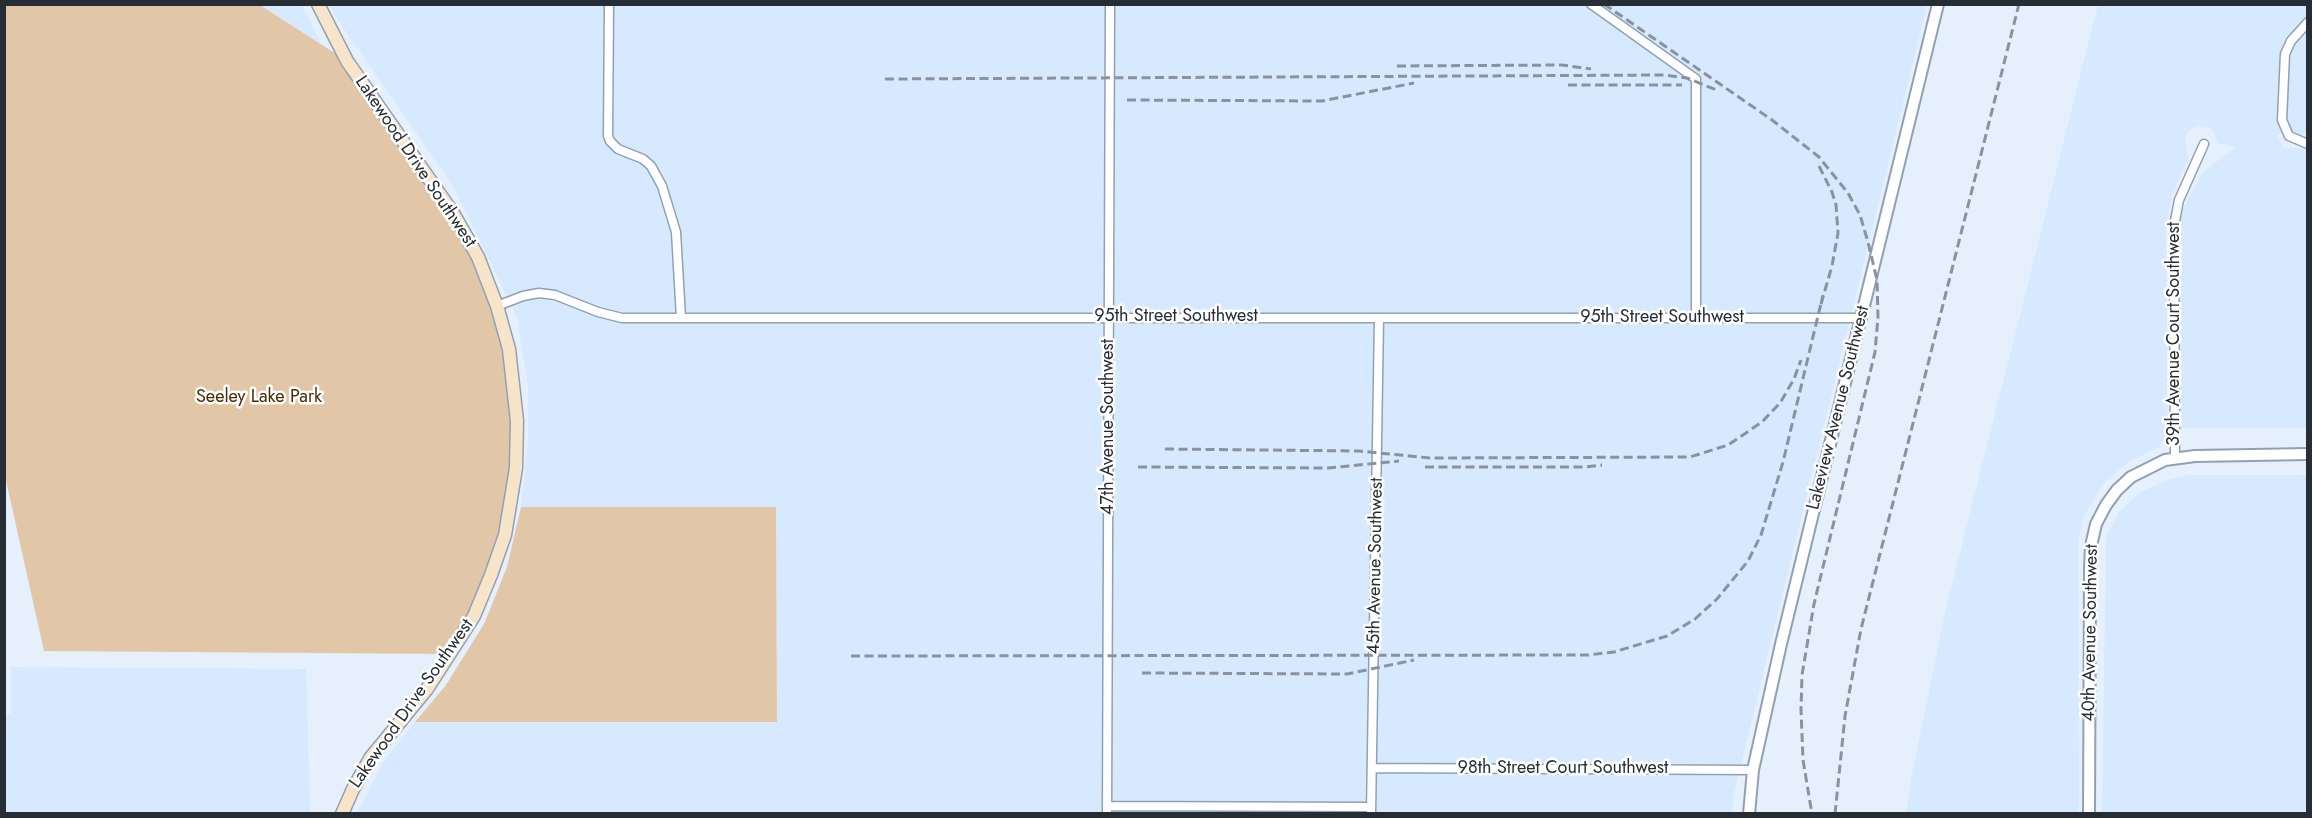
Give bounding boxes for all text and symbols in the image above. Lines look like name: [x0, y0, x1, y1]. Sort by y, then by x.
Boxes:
street label: Lakewood Drive Southwest: [350, 72, 480, 252]
street label: 39th Avenue Court Southwest: [2164, 222, 2186, 446]
street label: Lakeview Avenue Southwest: [1803, 304, 1875, 512]
street label: 95th Street Southwest: [1094, 306, 1258, 328]
street label: 95th Street Southwest: [1580, 307, 1744, 329]
street label: 47th Avenue Southwest: [1098, 339, 1120, 515]
park label: Seeley Lake Park: [196, 387, 322, 409]
street label: 45th Avenue Southwest: [1364, 477, 1388, 655]
street label: 40th Avenue Southwest: [2079, 544, 2103, 722]
street label: Lakewood Drive Southwest: [345, 615, 479, 793]
street label: 98th Street Court Southwest: [1458, 758, 1668, 780]

